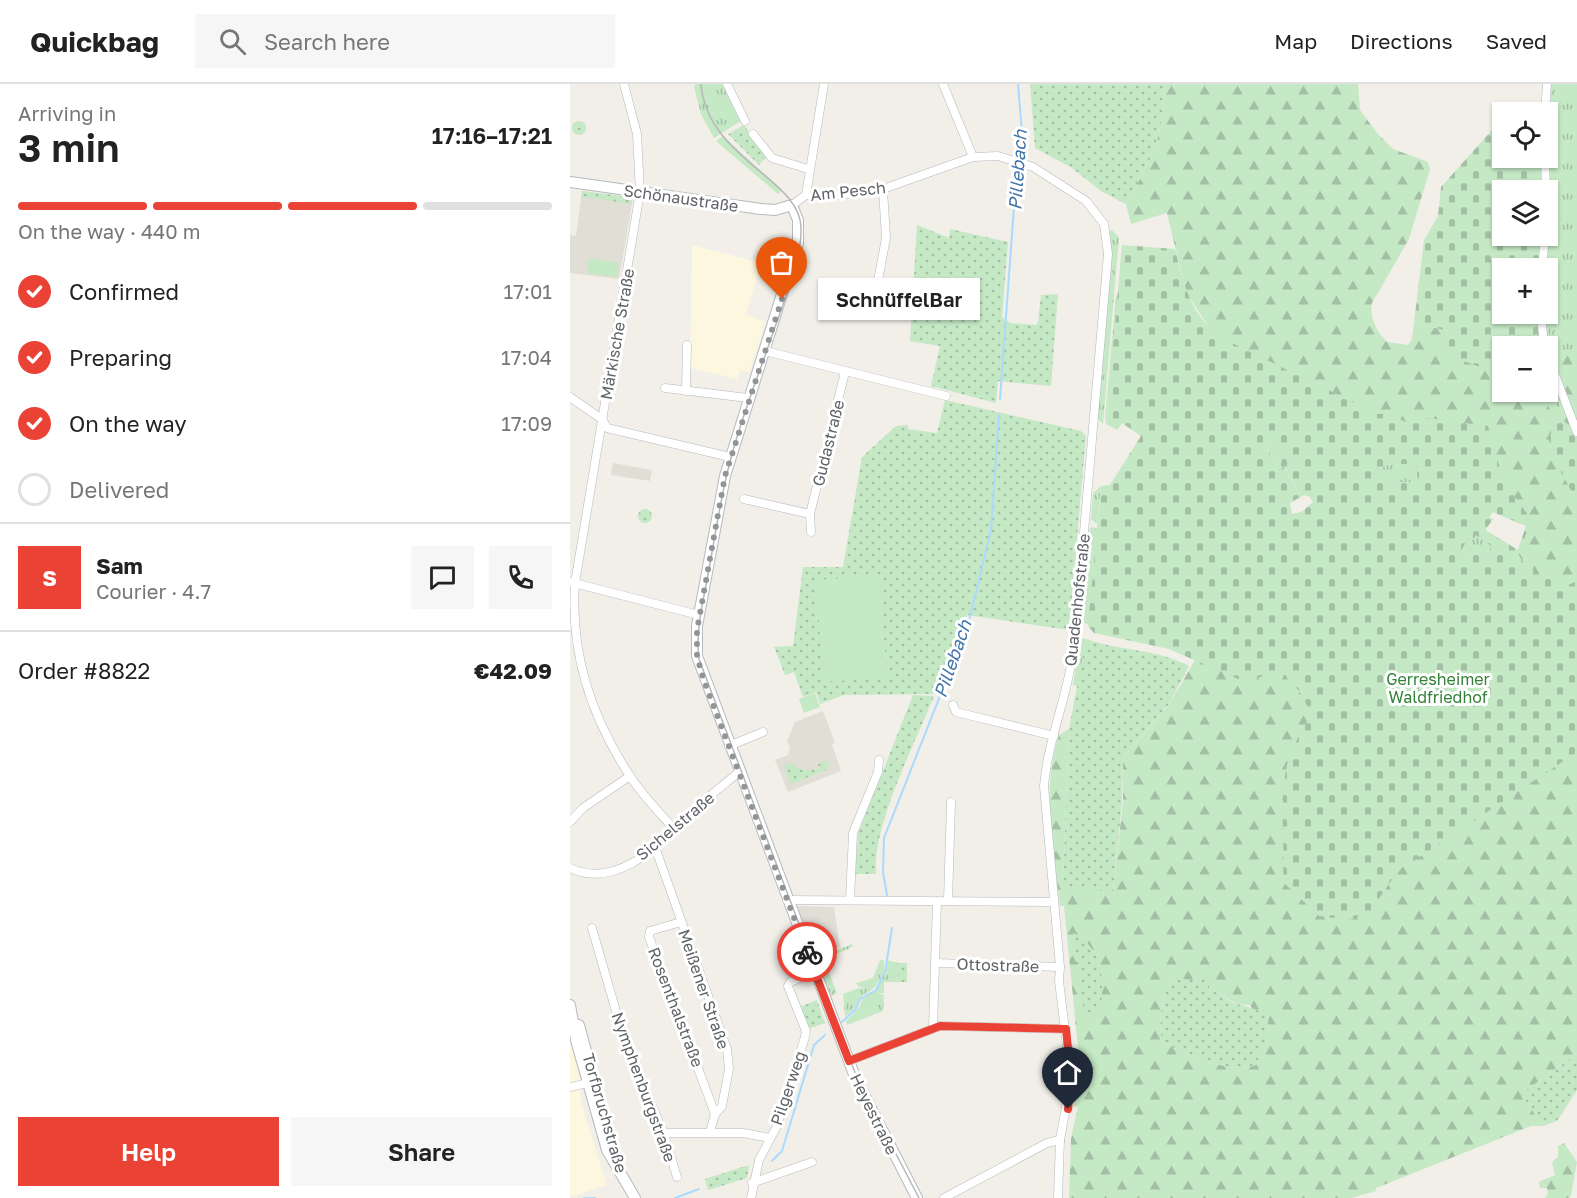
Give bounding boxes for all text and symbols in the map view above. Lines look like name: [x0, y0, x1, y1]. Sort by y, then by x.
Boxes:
search box: [195, 14, 615, 68]
text: Quickbag: [30, 25, 159, 58]
icon: search: [216, 25, 249, 58]
text: Search here: [264, 28, 390, 55]
text: Map: [1274, 28, 1317, 54]
text: Directions: [1350, 28, 1453, 54]
text: Saved: [1486, 28, 1547, 54]
text: Arriving in: [18, 101, 116, 125]
map controls: [1492, 102, 1558, 402]
button: locate: [1492, 102, 1558, 168]
text: 17:16–17:21: [432, 122, 552, 149]
text: 3 min: [18, 124, 120, 171]
water label: Pillebach: [1003, 128, 1031, 211]
street label: Am Pesch: [809, 177, 887, 205]
street label: Schönaustraße: [622, 180, 740, 216]
button: layers: [1492, 180, 1558, 246]
text: On the way · 440 m: [18, 219, 200, 243]
pin: [756, 237, 807, 299]
icon: bag: [765, 246, 798, 279]
button: +: [1492, 258, 1558, 324]
street label: Märkische Straße: [596, 267, 638, 401]
icon: check: [18, 275, 51, 308]
text: Confirmed: [69, 278, 179, 305]
callout: SchnüffelBar: [818, 278, 980, 320]
text: 17:01: [504, 279, 552, 303]
text: SchnüffelBar: [836, 287, 962, 311]
button: −: [1492, 336, 1558, 402]
icon: check: [18, 341, 51, 374]
text: Preparing: [69, 344, 172, 371]
text: 17:04: [501, 345, 552, 369]
street label: Gudastraße: [808, 398, 848, 488]
icon: check: [18, 407, 51, 440]
text: On the way: [69, 410, 187, 437]
text: 17:09: [501, 411, 552, 435]
text: Delivered: [69, 476, 169, 503]
street label: Quadenhofstraße: [1060, 533, 1094, 667]
button: chat: [411, 546, 474, 609]
button: phone: [489, 546, 552, 609]
text: Sam: [96, 552, 143, 579]
text: S: [42, 564, 57, 591]
text: Courier · 4.7: [96, 579, 211, 603]
water label: Pillebach: [929, 616, 976, 700]
text: Order #8822: [18, 657, 150, 684]
text: €42.09: [474, 657, 552, 684]
park label: Gerresheimer Waldfriedhof: [1386, 669, 1490, 707]
street label: Sichelstraße: [632, 787, 718, 865]
courier: [777, 922, 837, 982]
street label: Meißener Straße: [674, 927, 734, 1051]
icon: bike: [791, 936, 824, 969]
street label: Rosenthalstraße: [644, 944, 708, 1070]
street label: Ottostraße: [956, 954, 1040, 976]
street label: Nymphenburgstraße: [608, 1009, 680, 1165]
pin: [1042, 1047, 1093, 1109]
street label: Pilgerweg: [766, 1048, 810, 1128]
street label: Torfbruchstraße: [578, 1051, 632, 1175]
icon: home: [1051, 1056, 1084, 1089]
street label: Heyestraße: [846, 1070, 902, 1158]
button: Help: [18, 1117, 279, 1186]
button: Share: [291, 1117, 552, 1186]

